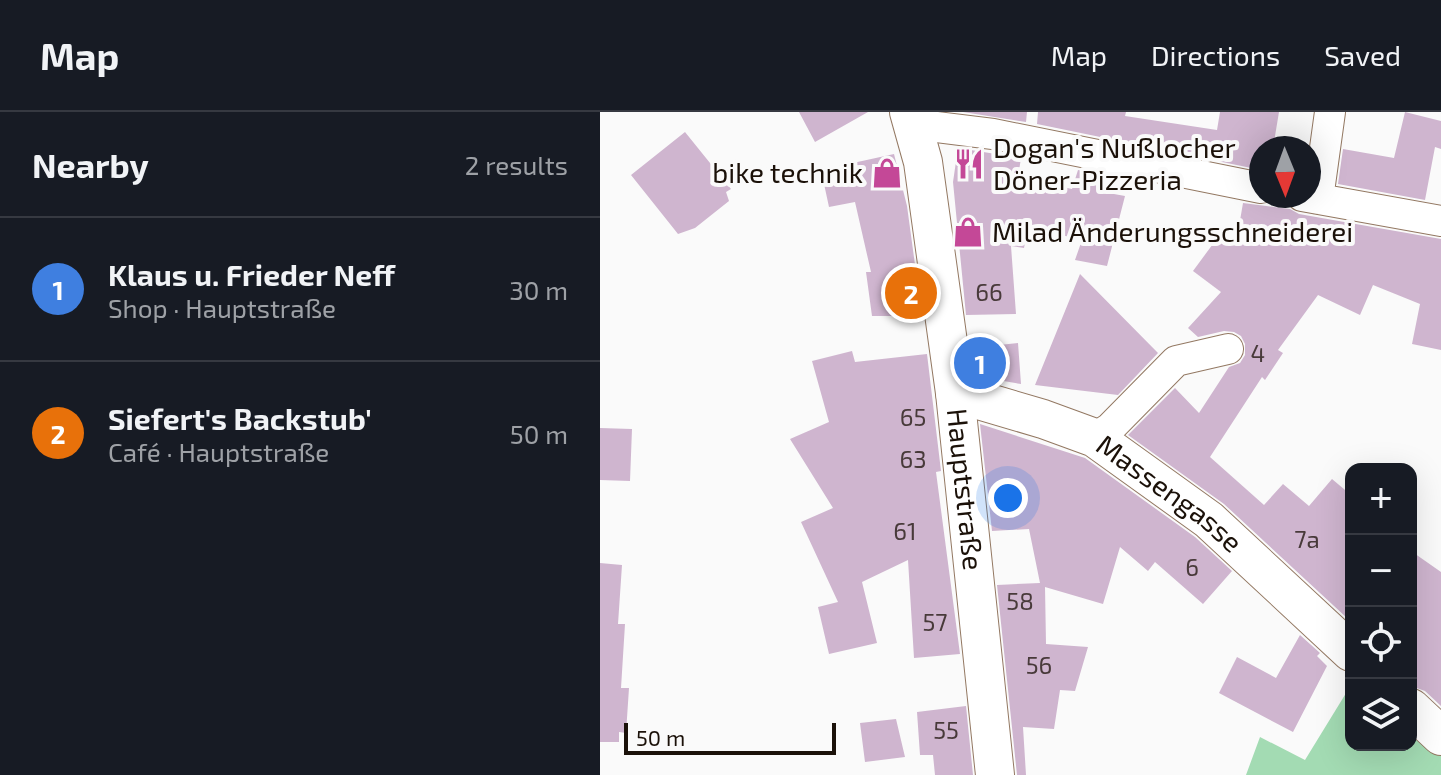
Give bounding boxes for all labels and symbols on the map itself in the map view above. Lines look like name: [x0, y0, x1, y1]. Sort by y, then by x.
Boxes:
place label: Dogan's Nußlocher Döner-Pizzeria: [993, 130, 1236, 196]
north arrow: [1249, 136, 1321, 208]
restaurant icon: Dogan's Nußlocher Döner-Pizzeria: [952, 147, 986, 181]
place label: bike technik: [712, 155, 863, 189]
shop icon: bike technik: [870, 156, 904, 190]
place label: Milad Änderungsschneiderei: [992, 214, 1353, 248]
shop icon: Milad Änderungsschneiderei: [951, 215, 985, 249]
pin: 2: [885, 263, 937, 323]
house number: 66: [975, 277, 1003, 306]
pin: 1: [954, 333, 1006, 393]
house number: 4: [1251, 338, 1265, 367]
house number: 65: [900, 402, 926, 431]
street label: Hauptstraße: [941, 407, 991, 572]
street label: Massengasse: [1090, 427, 1250, 559]
house number: 63: [899, 444, 927, 473]
your location: [988, 478, 1028, 518]
house number: 61: [893, 516, 917, 545]
house number: 7a: [1294, 524, 1320, 553]
house number: 6: [1185, 552, 1199, 581]
house number: 58: [1006, 586, 1034, 615]
house number: 57: [922, 607, 948, 636]
house number: 56: [1026, 650, 1052, 679]
house number: 55: [933, 715, 959, 744]
scale bar: [624, 719, 836, 755]

